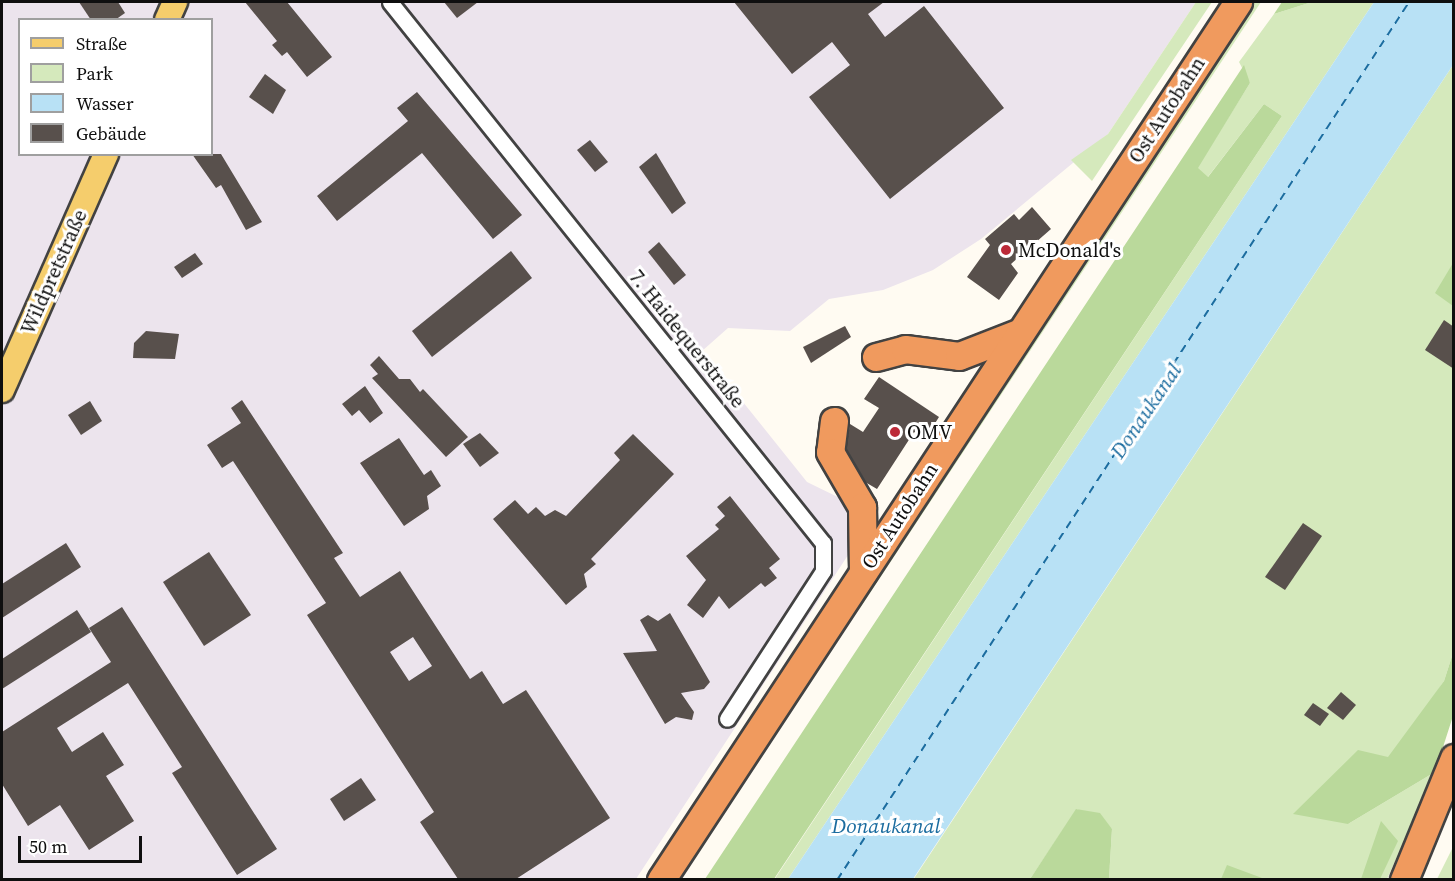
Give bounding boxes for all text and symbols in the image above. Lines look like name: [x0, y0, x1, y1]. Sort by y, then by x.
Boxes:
legend: [18, 18, 213, 156]
text: Straße: [76, 31, 127, 56]
street label: Ost Autobahn: [1124, 52, 1210, 168]
text: Park: [76, 61, 113, 86]
text: Wasser: [76, 91, 134, 116]
text: Gebäude: [76, 121, 147, 146]
street label: Wildpretstraße: [16, 206, 92, 338]
place label: McDonald's: [1018, 238, 1121, 262]
marker: McDonald's: [999, 243, 1013, 257]
street label: 7. Haidequerstraße: [624, 265, 750, 413]
water label: Donaukanal: [1105, 359, 1187, 463]
place label: OMV: [907, 420, 952, 444]
marker: OMV: [888, 425, 902, 439]
street label: Ost Autobahn: [857, 458, 943, 574]
water label: Donaukanal: [832, 813, 940, 839]
scale bar: [21, 824, 146, 862]
text: 50 m: [29, 834, 67, 859]

